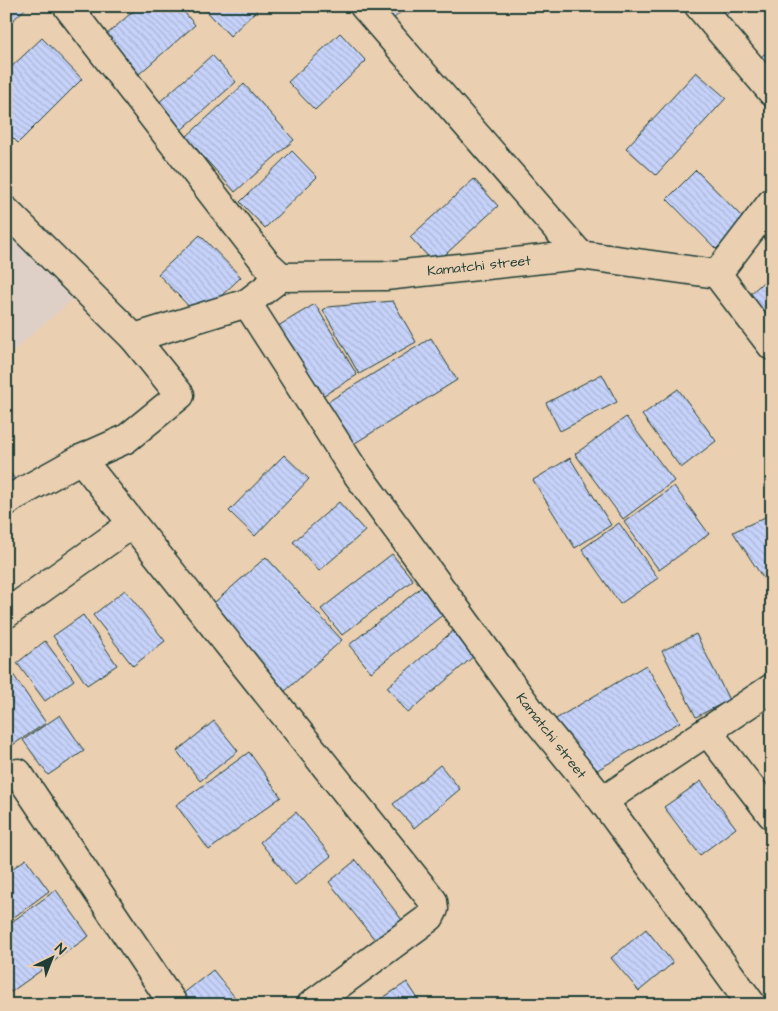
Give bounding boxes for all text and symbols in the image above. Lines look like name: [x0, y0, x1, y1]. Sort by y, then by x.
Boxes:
street label: Kamatchi street: [426, 251, 532, 281]
street label: Kamatchi street: [511, 689, 591, 783]
north arrow: [28, 934, 78, 984]
text: N: [50, 939, 70, 960]

